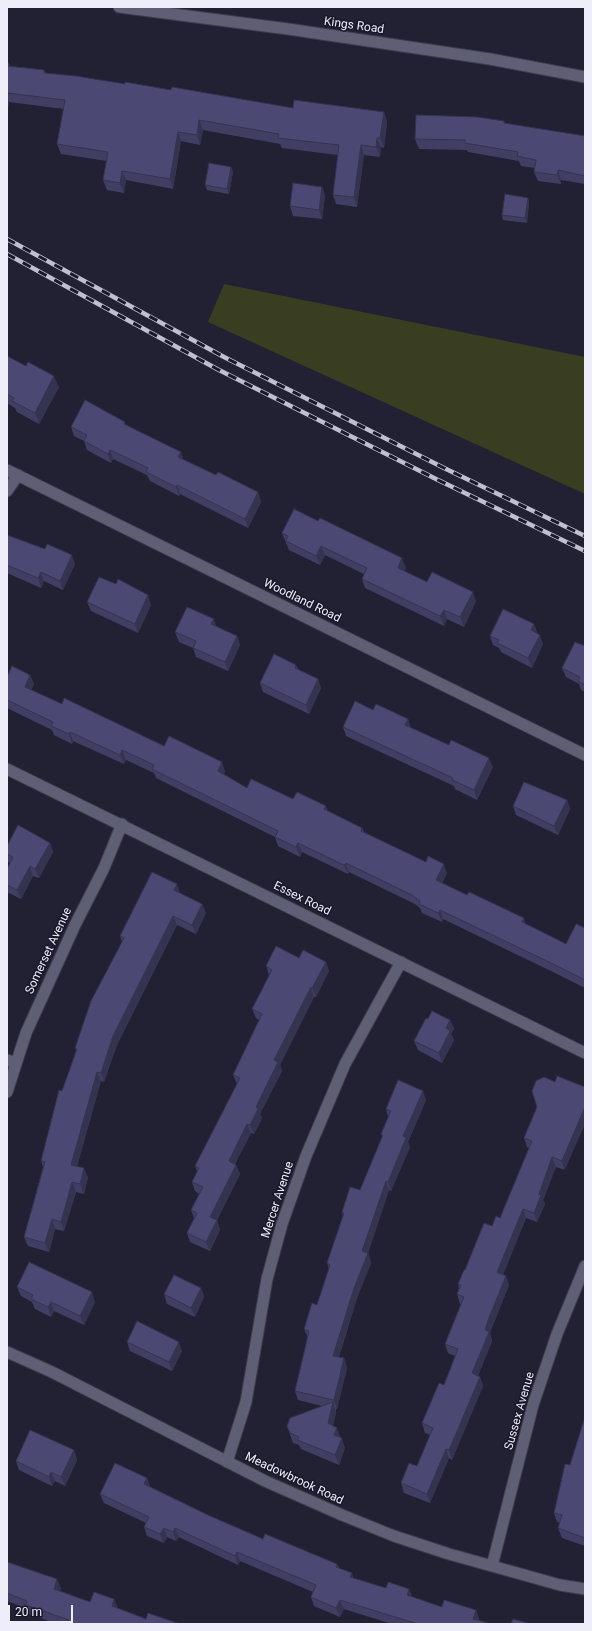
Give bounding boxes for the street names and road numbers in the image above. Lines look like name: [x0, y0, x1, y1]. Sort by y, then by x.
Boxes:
street label: Kings Road: [323, 15, 385, 37]
street label: Woodland Road: [261, 576, 343, 626]
street label: Essex Road: [271, 879, 333, 919]
street label: Somerset Avenue: [23, 906, 75, 996]
street label: Mercer Avenue: [259, 1160, 297, 1240]
street label: Sussex Avenue: [502, 1370, 538, 1452]
street label: Meadowbrook Road: [242, 1450, 346, 1508]

